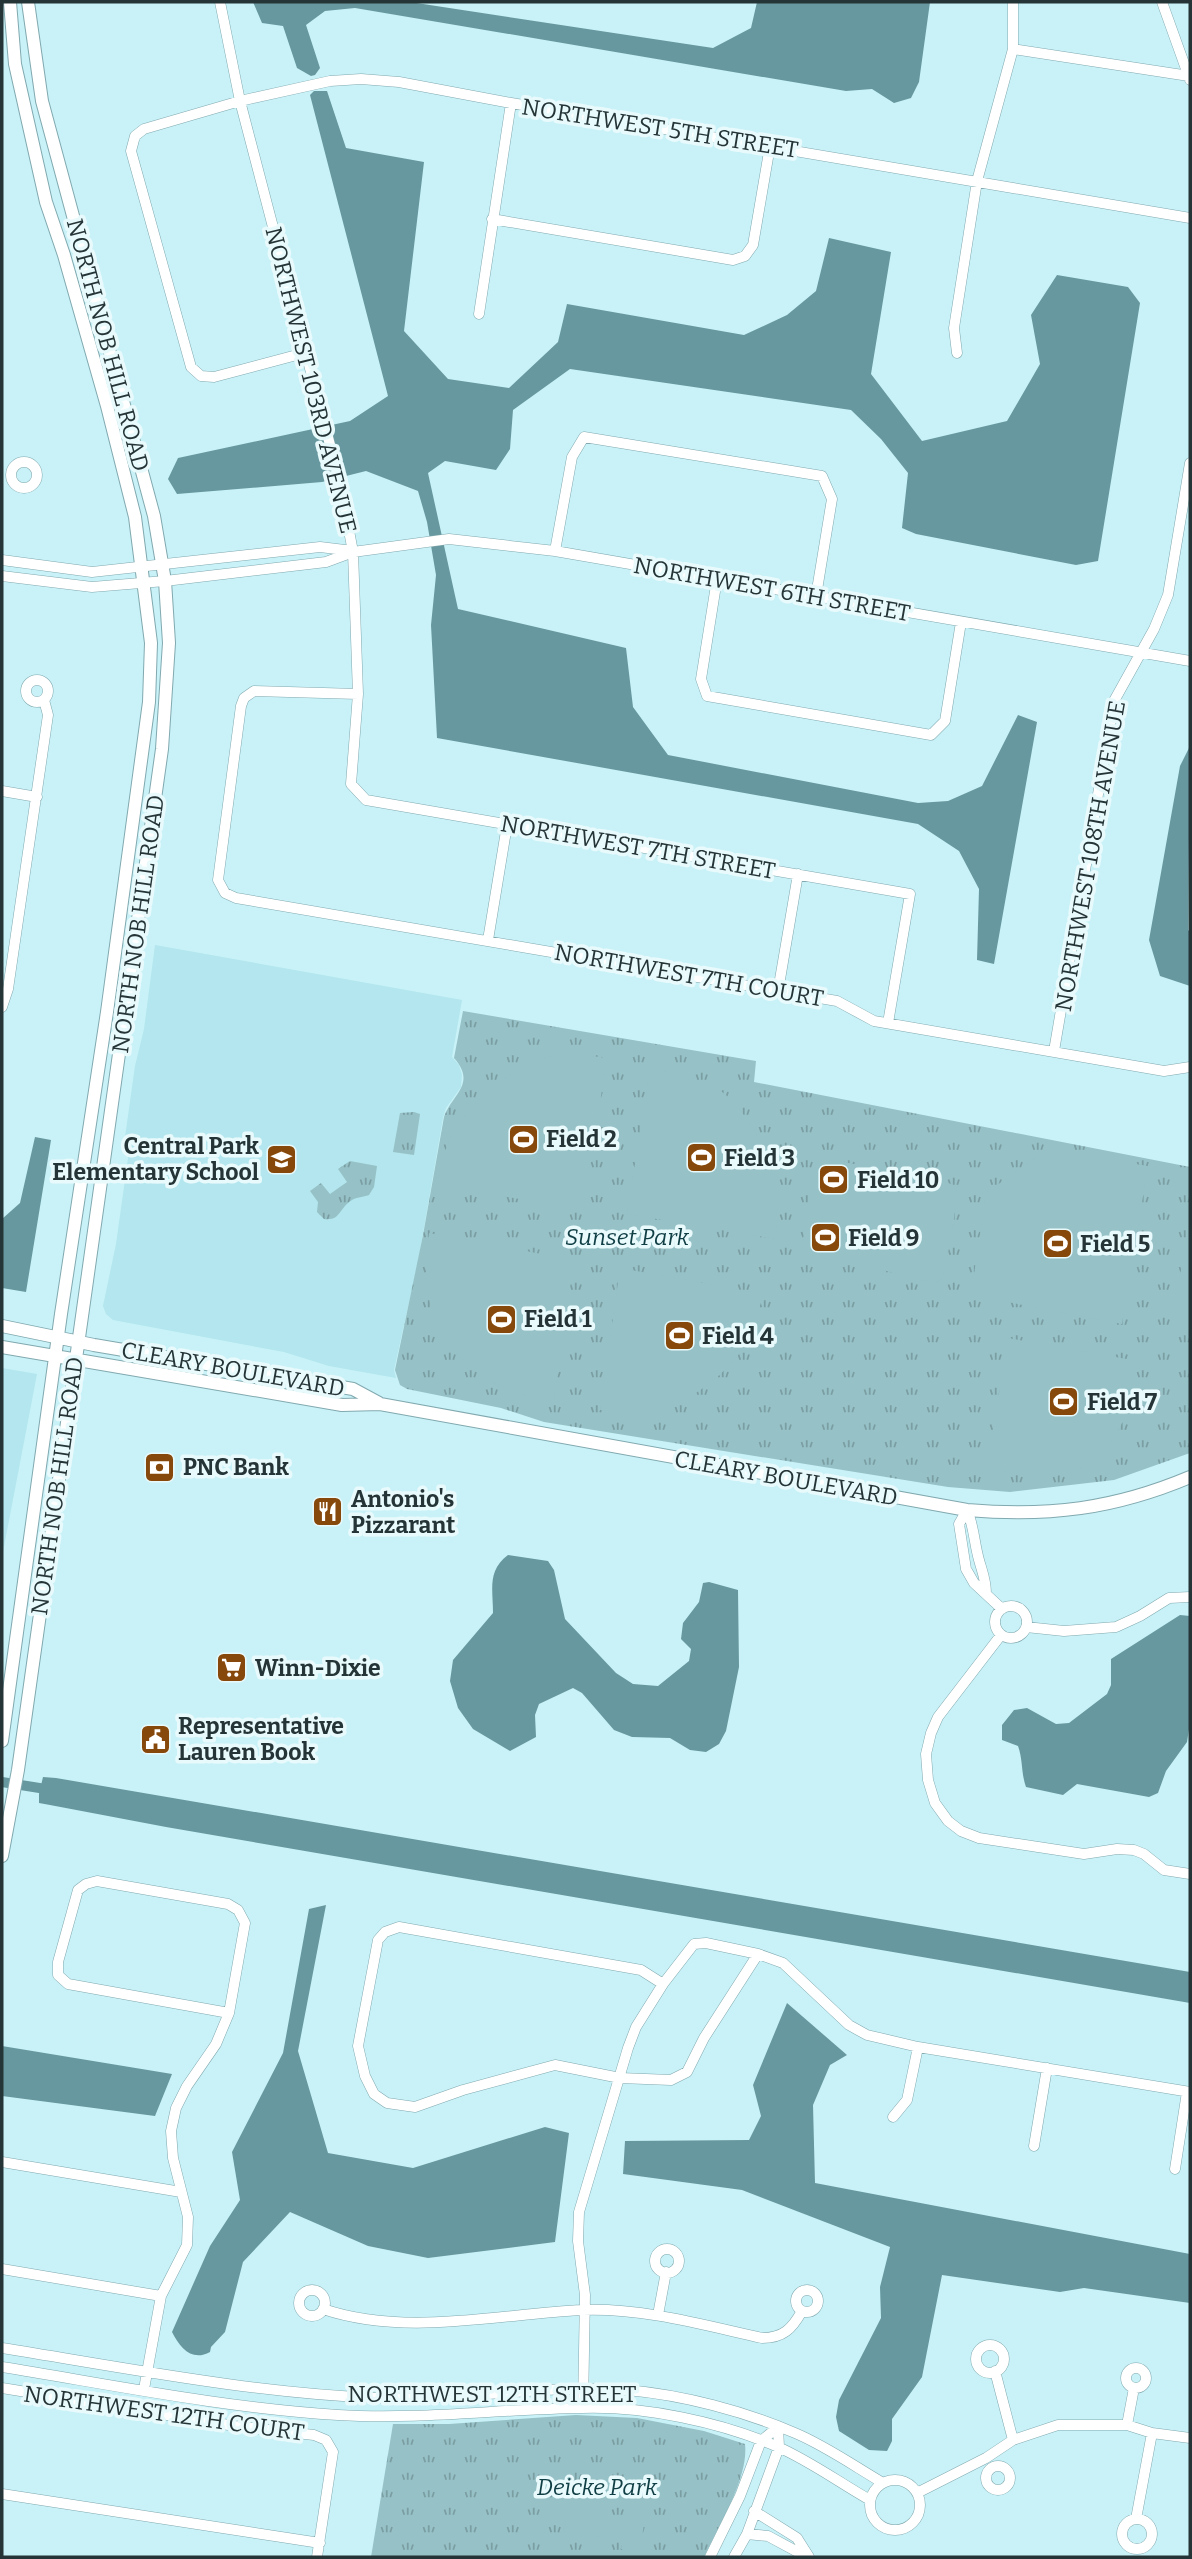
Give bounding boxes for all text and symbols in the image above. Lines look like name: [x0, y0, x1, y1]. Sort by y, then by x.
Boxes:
street label: NORTHWEST 5TH STREET: [520, 92, 800, 164]
street label: NORTH NOB HILL ROAD: [61, 216, 155, 474]
street label: NORTHWEST 103RD AVENUE: [259, 224, 363, 536]
street label: NORTHWEST 6TH STREET: [631, 551, 913, 627]
street label: NORTHWEST 108TH AVENUE: [1049, 698, 1131, 1014]
street label: NORTH NOB HILL ROAD: [106, 793, 170, 1055]
street label: NORTHWEST 7TH STREET: [498, 809, 778, 885]
street label: NORTHWEST 7TH COURT: [552, 938, 826, 1012]
sports icon: Field 2: [506, 1122, 540, 1156]
place label: Field 2: [546, 1125, 617, 1153]
place label: Central Park Elementary School: [52, 1132, 259, 1186]
sports icon: Field 3: [684, 1141, 718, 1175]
school or university icon: Central Park Elementary School: [265, 1142, 299, 1176]
place label: Field 3: [724, 1144, 795, 1172]
sports icon: Field 10: [817, 1163, 851, 1197]
place label: Field 10: [857, 1166, 939, 1194]
sports icon: Field 9: [808, 1221, 842, 1255]
park label: Sunset Park: [565, 1223, 690, 1251]
place label: Field 9: [848, 1224, 919, 1252]
sports icon: Field 5: [1040, 1227, 1074, 1261]
place label: Field 5: [1080, 1230, 1150, 1258]
sports icon: Field 1: [484, 1302, 518, 1336]
place label: Field 1: [524, 1305, 592, 1333]
sports icon: Field 4: [662, 1319, 696, 1353]
place label: Field 4: [702, 1322, 774, 1350]
street label: CLEARY BOULEVARD: [119, 1336, 347, 1402]
street label: NORTH NOB HILL ROAD: [25, 1355, 89, 1617]
sports icon: Field 7: [1047, 1385, 1081, 1419]
place label: Field 7: [1087, 1388, 1158, 1416]
street label: CLEARY BOULEVARD: [672, 1445, 900, 1511]
bank icon: PNC Bank: [143, 1450, 177, 1484]
place label: PNC Bank: [183, 1453, 289, 1481]
place label: Antonio's Pizzarant: [351, 1485, 455, 1539]
restaurant icon: Antonio's Pizzarant: [311, 1495, 345, 1529]
supermarket icon: Winn-Dixie: [215, 1651, 249, 1685]
place label: Winn-Dixie: [255, 1654, 381, 1682]
place label: Representative Lauren Book: [178, 1712, 344, 1766]
public building icon: Representative Lauren Book: [138, 1722, 172, 1756]
street label: NORTHWEST 12TH COURT: [22, 2379, 306, 2447]
street label: NORTHWEST 12TH STREET: [348, 2380, 636, 2408]
park label: Deicke Park: [537, 2473, 658, 2501]

